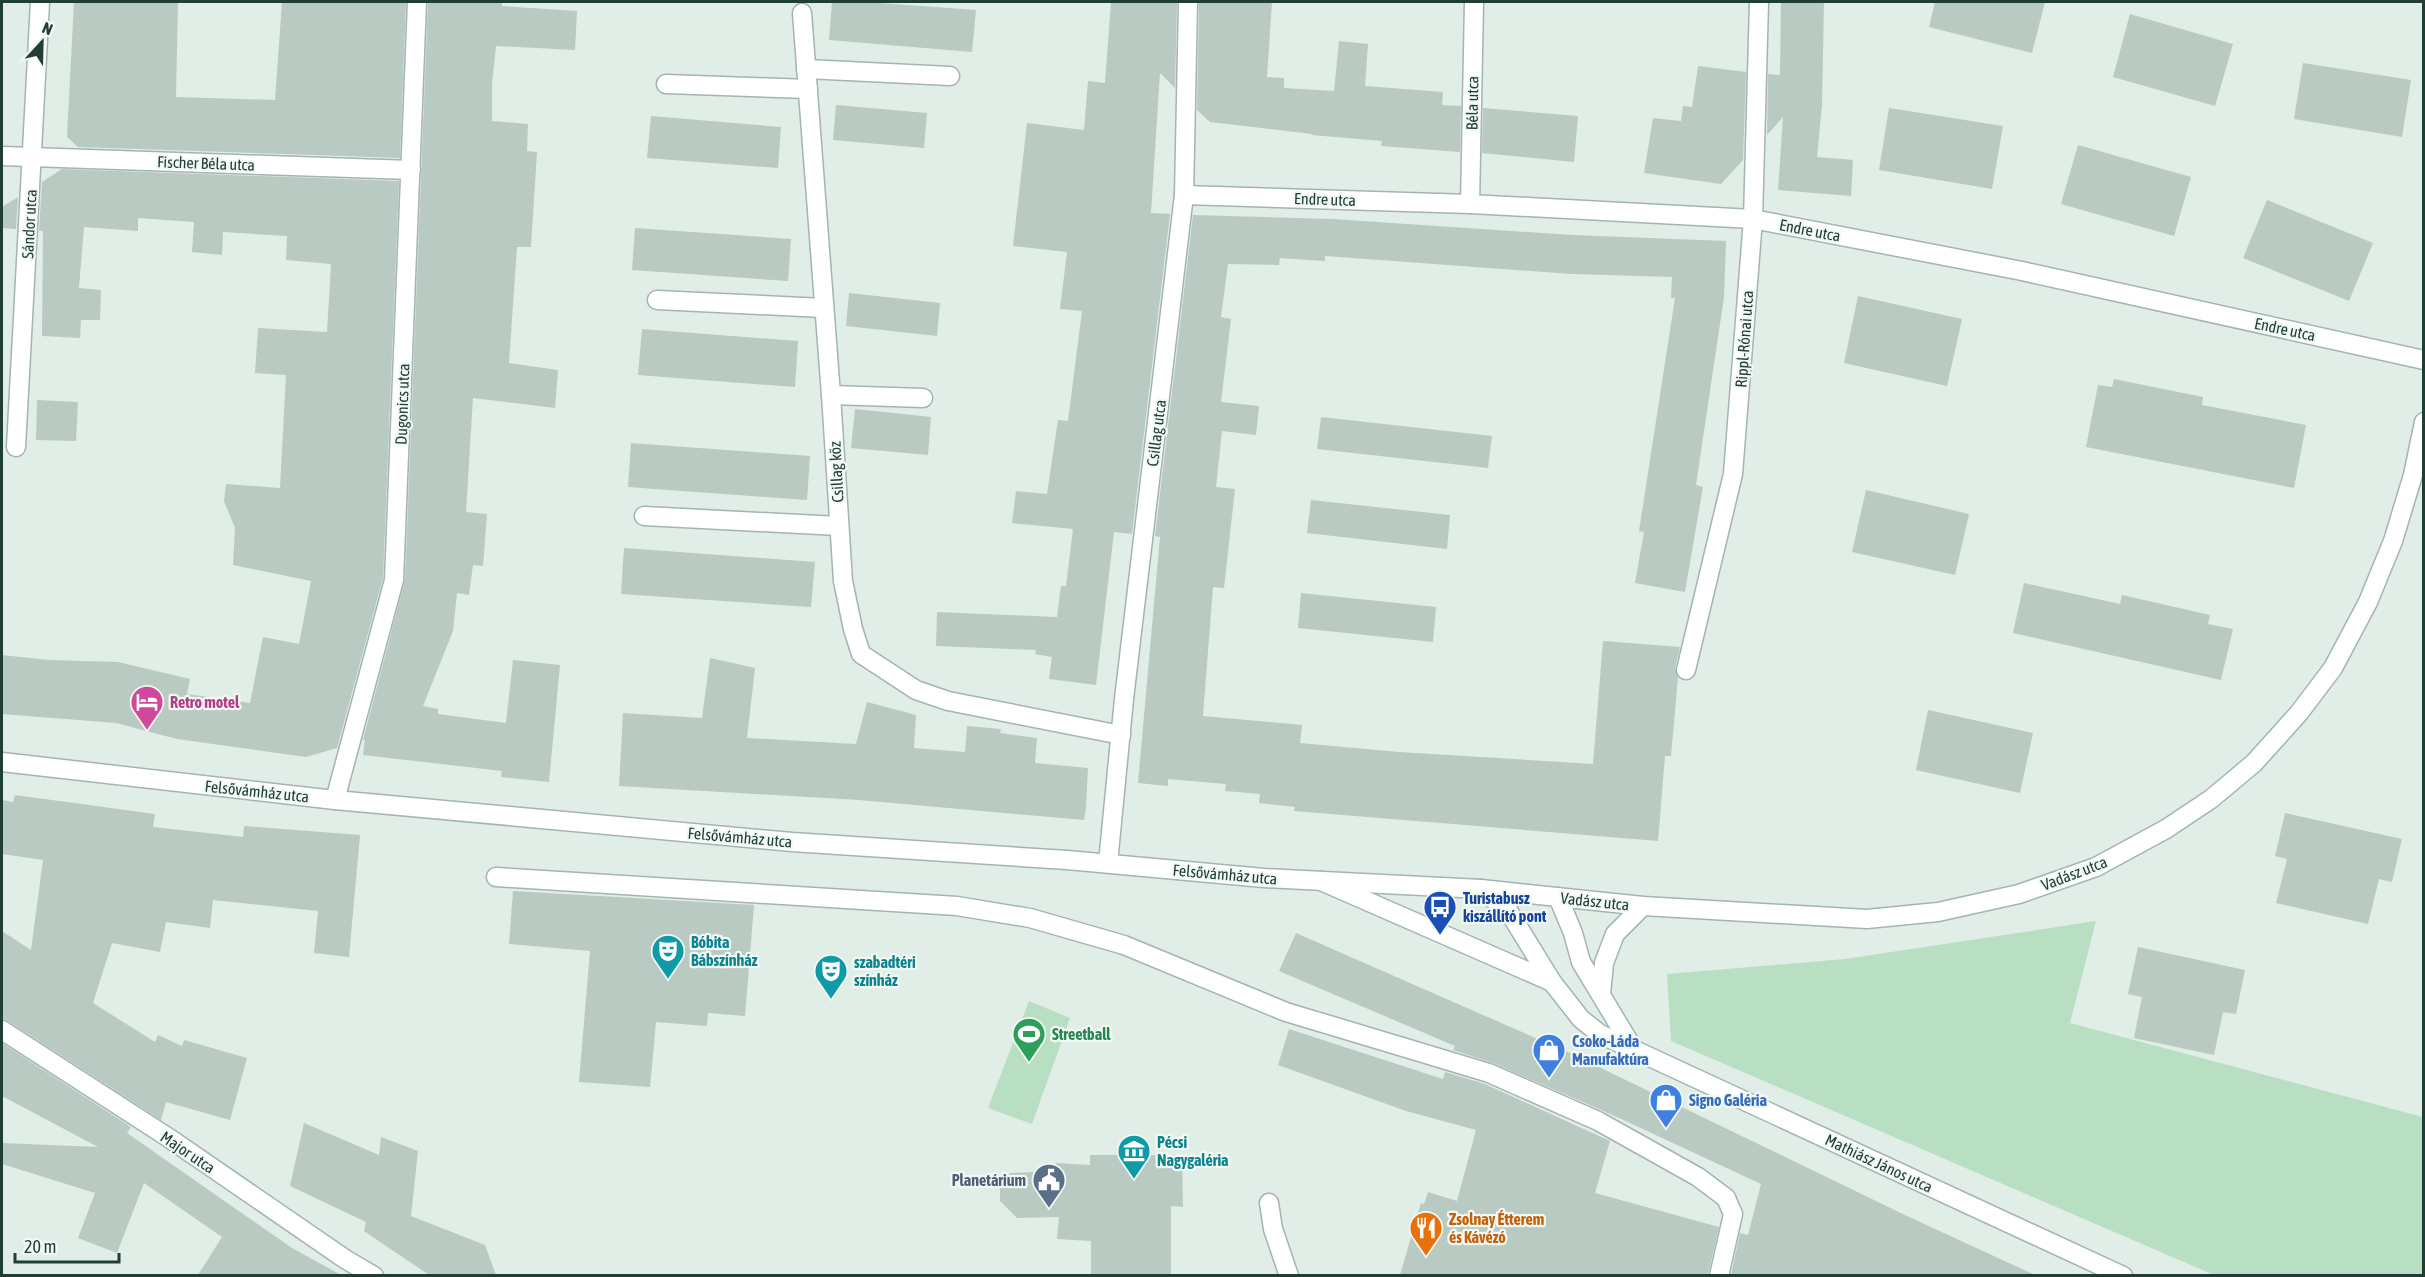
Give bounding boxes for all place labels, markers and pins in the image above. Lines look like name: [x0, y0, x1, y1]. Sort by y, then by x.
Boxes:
hotel icon: Retro motel: [129, 684, 165, 731]
place label: Retro motel: [170, 693, 240, 711]
bus stop icon: Turistabusz kiszállító pont: [1422, 889, 1458, 936]
place label: Turistabusz kiszállító pont: [1463, 889, 1547, 925]
theatre icon: Bóbita Bábszínház: [650, 933, 686, 980]
place label: Bóbita Bábszínház: [691, 933, 758, 969]
theatre icon: szabadtéri színház: [813, 953, 849, 1000]
place label: szabadtéri színház: [854, 953, 916, 989]
sports icon: Streetball: [1011, 1016, 1047, 1063]
place label: Streetball: [1052, 1025, 1111, 1043]
shop icon: Csoko-Láda Manufaktúra: [1531, 1032, 1567, 1079]
place label: Csoko-Láda Manufaktúra: [1572, 1032, 1649, 1068]
shop icon: Signo Galéria: [1648, 1082, 1684, 1129]
place label: Signo Galéria: [1689, 1091, 1767, 1109]
museum icon: Pécsi Nagygaléria: [1116, 1133, 1152, 1180]
place label: Pécsi Nagygaléria: [1157, 1133, 1229, 1169]
public building icon: Planetárium: [1031, 1162, 1067, 1209]
place label: Planetárium: [952, 1171, 1026, 1189]
restaurant icon: Zsolnay Étterem és Kávézó: [1408, 1210, 1444, 1257]
place label: Zsolnay Étterem és Kávézó: [1449, 1210, 1544, 1246]

